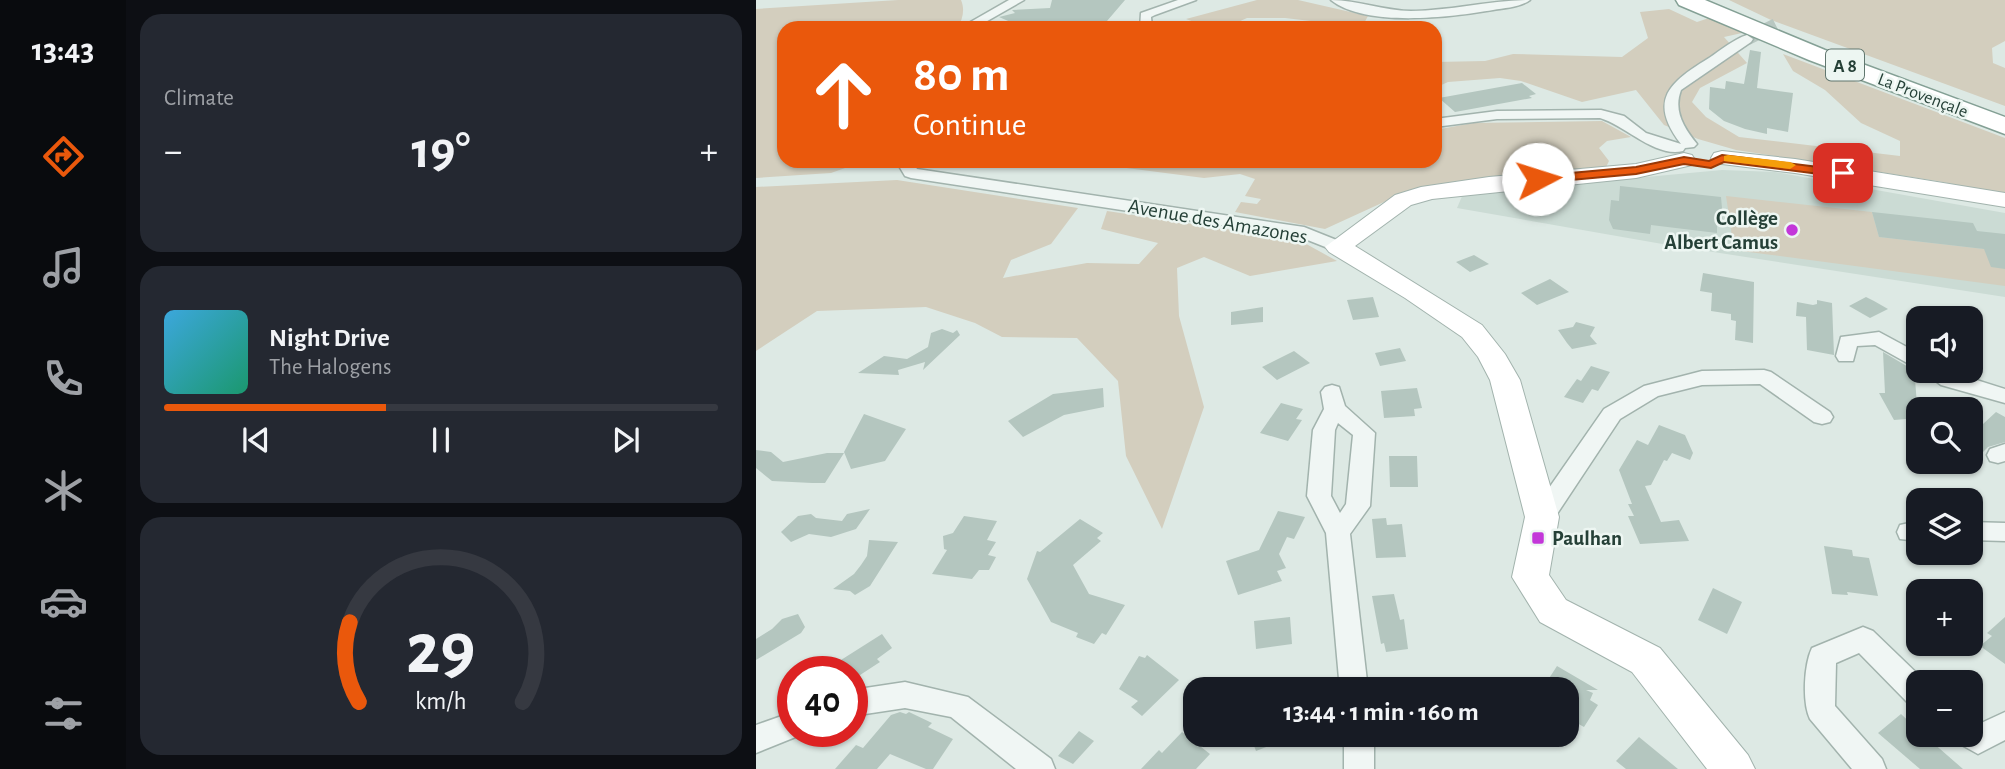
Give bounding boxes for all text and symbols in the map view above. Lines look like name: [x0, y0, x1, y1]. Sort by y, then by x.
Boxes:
text: 13:43: [32, 34, 94, 66]
icon: ahead: [798, 49, 889, 140]
road number: A 8: [1826, 50, 1864, 80]
text: 80 m: [913, 51, 1010, 100]
street label: La Provençale: [1875, 71, 1970, 121]
text: Climate: [164, 87, 234, 110]
text: Continue: [913, 109, 1026, 141]
text: 19°: [411, 125, 471, 177]
icon: directions: [39, 132, 88, 181]
text: −: [164, 133, 182, 171]
text: +: [700, 133, 718, 171]
position arrow: [1501, 142, 1575, 216]
pin: [1813, 143, 1873, 203]
icon: arrive: [1824, 154, 1862, 192]
street label: Avenue des Amazones: [1127, 195, 1309, 248]
place label: Collège Albert Camus: [1664, 208, 1778, 253]
marker: Collège Albert Camus: [1784, 222, 1800, 238]
icon: music: [39, 243, 88, 292]
map controls: [1906, 306, 1983, 747]
button: sound: [1906, 306, 1983, 383]
text: Night Drive: [269, 325, 390, 351]
icon: phone: [39, 354, 88, 403]
text: The Halogens: [269, 356, 391, 379]
button: search: [1906, 397, 1983, 474]
icon: previous: [237, 421, 275, 459]
icon: pause: [422, 421, 460, 459]
icon: next: [607, 421, 645, 459]
icon: climate: [39, 466, 88, 515]
button: layers: [1906, 488, 1983, 565]
place label: Paulhan: [1552, 528, 1622, 549]
marker: Paulhan: [1530, 530, 1546, 546]
icon: car: [39, 577, 88, 626]
button: +: [1906, 579, 1983, 656]
text: 29: [406, 615, 476, 688]
speed limit sign: 40: [777, 656, 868, 747]
button: −: [1906, 670, 1983, 747]
icon: filters: [39, 689, 88, 738]
text: km/h: [415, 689, 467, 714]
text: 13:44 · 1 min · 160 m: [1283, 699, 1479, 725]

